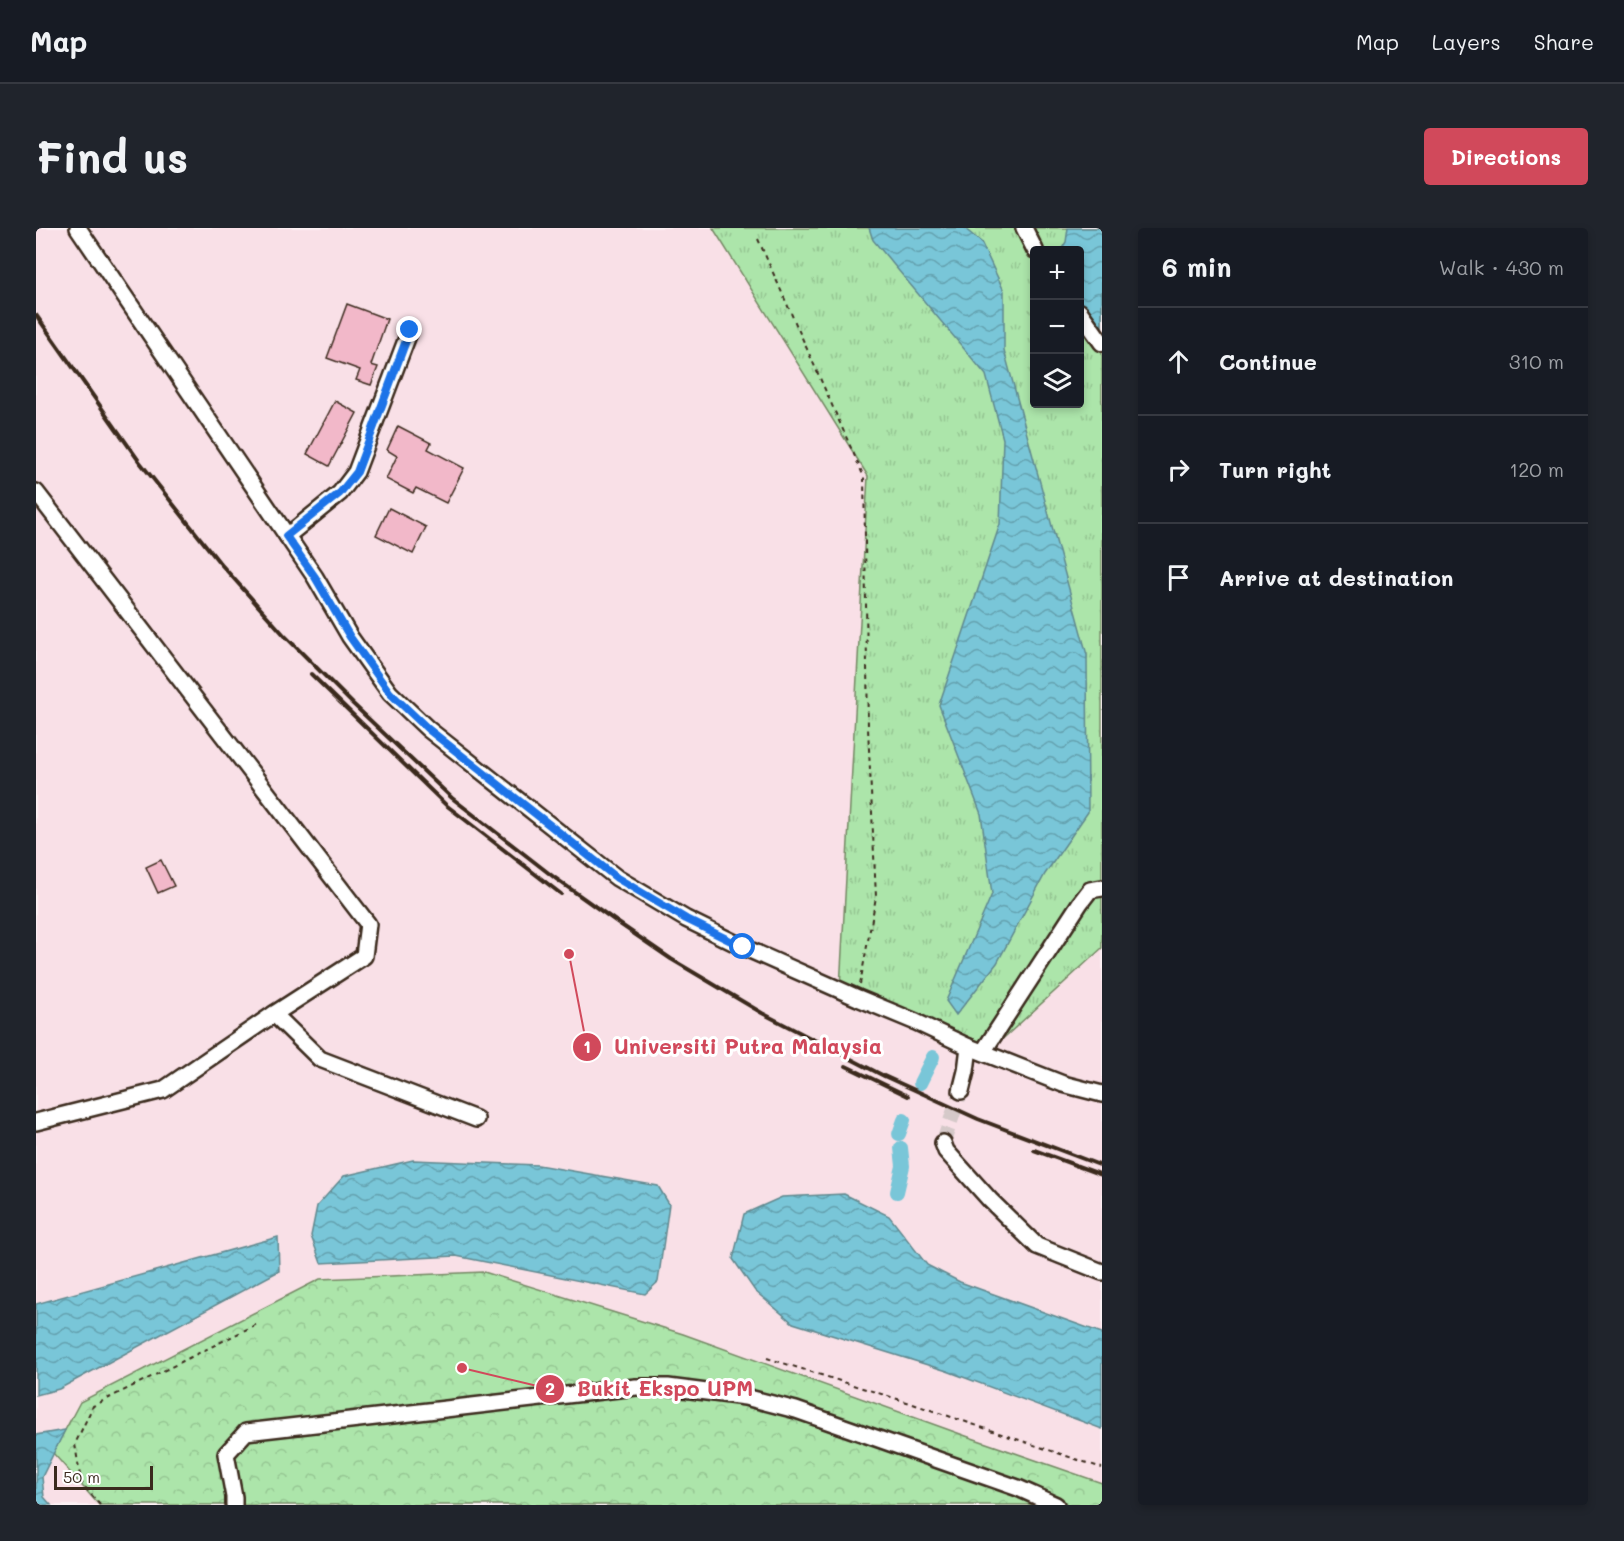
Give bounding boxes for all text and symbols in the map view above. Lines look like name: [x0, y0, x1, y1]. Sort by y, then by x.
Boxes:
text: Map: [30, 23, 87, 59]
text: Map: [1356, 28, 1399, 55]
text: Layers: [1432, 28, 1501, 55]
text: Share: [1534, 28, 1594, 55]
button: Directions: [1424, 128, 1588, 185]
text: Find us: [36, 129, 188, 184]
map controls: [1030, 246, 1084, 408]
button: +: [1030, 246, 1084, 300]
text: 6 min: [1162, 250, 1231, 284]
text: Walk · 430 m: [1439, 254, 1564, 280]
button: −: [1030, 300, 1084, 354]
route end: [396, 316, 422, 342]
icon: ahead: [1162, 345, 1195, 378]
text: Continue: [1219, 347, 1317, 376]
text: 310 m: [1509, 348, 1564, 374]
button: layers: [1030, 354, 1084, 408]
icon: right: [1162, 453, 1195, 486]
text: Turn right: [1219, 455, 1331, 484]
text: 120 m: [1509, 456, 1564, 482]
icon: arrive: [1162, 561, 1195, 594]
text: Arrive at destination: [1219, 563, 1454, 592]
route start: [729, 933, 755, 959]
callout: Universiti Putra Malaysia: [572, 1027, 894, 1066]
text: Universiti Putra Malaysia: [614, 1032, 882, 1060]
text: 1: [583, 1034, 591, 1058]
callout: Bukit Ekspo UPM: [535, 1369, 765, 1408]
text: Bukit Ekspo UPM: [577, 1374, 753, 1401]
text: 2: [545, 1376, 555, 1400]
scale bar: [54, 1463, 153, 1490]
text: 50 m: [63, 1466, 100, 1487]

